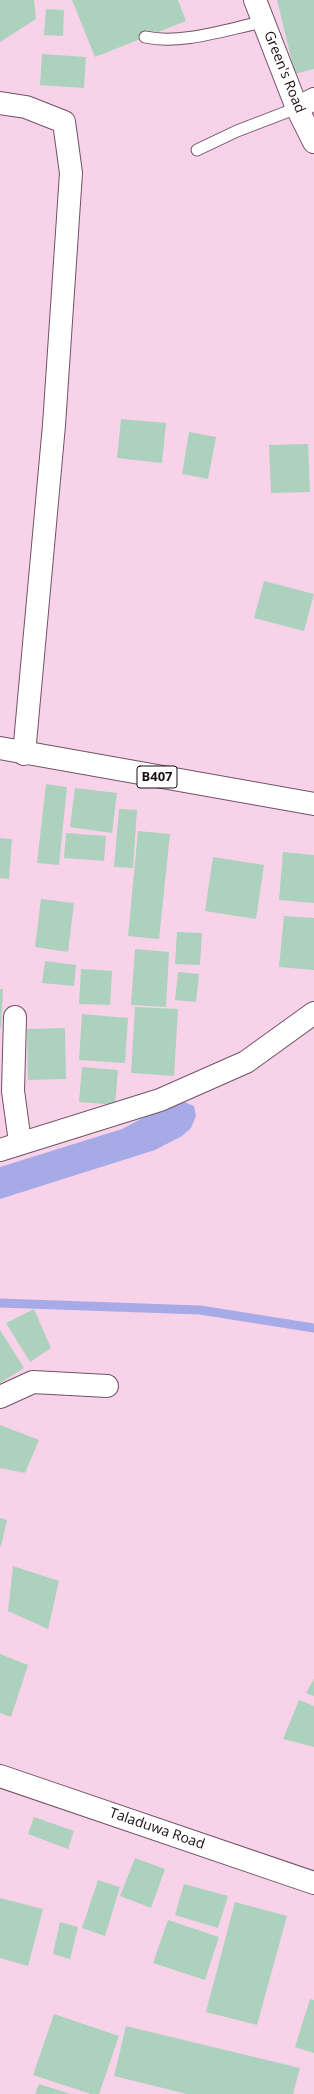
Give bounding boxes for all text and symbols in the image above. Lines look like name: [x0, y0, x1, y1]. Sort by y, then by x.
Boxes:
street label: Green's Road: [260, 29, 308, 115]
road number: B407: [137, 766, 177, 788]
street label: Taladuwa Road: [107, 1805, 207, 1853]

